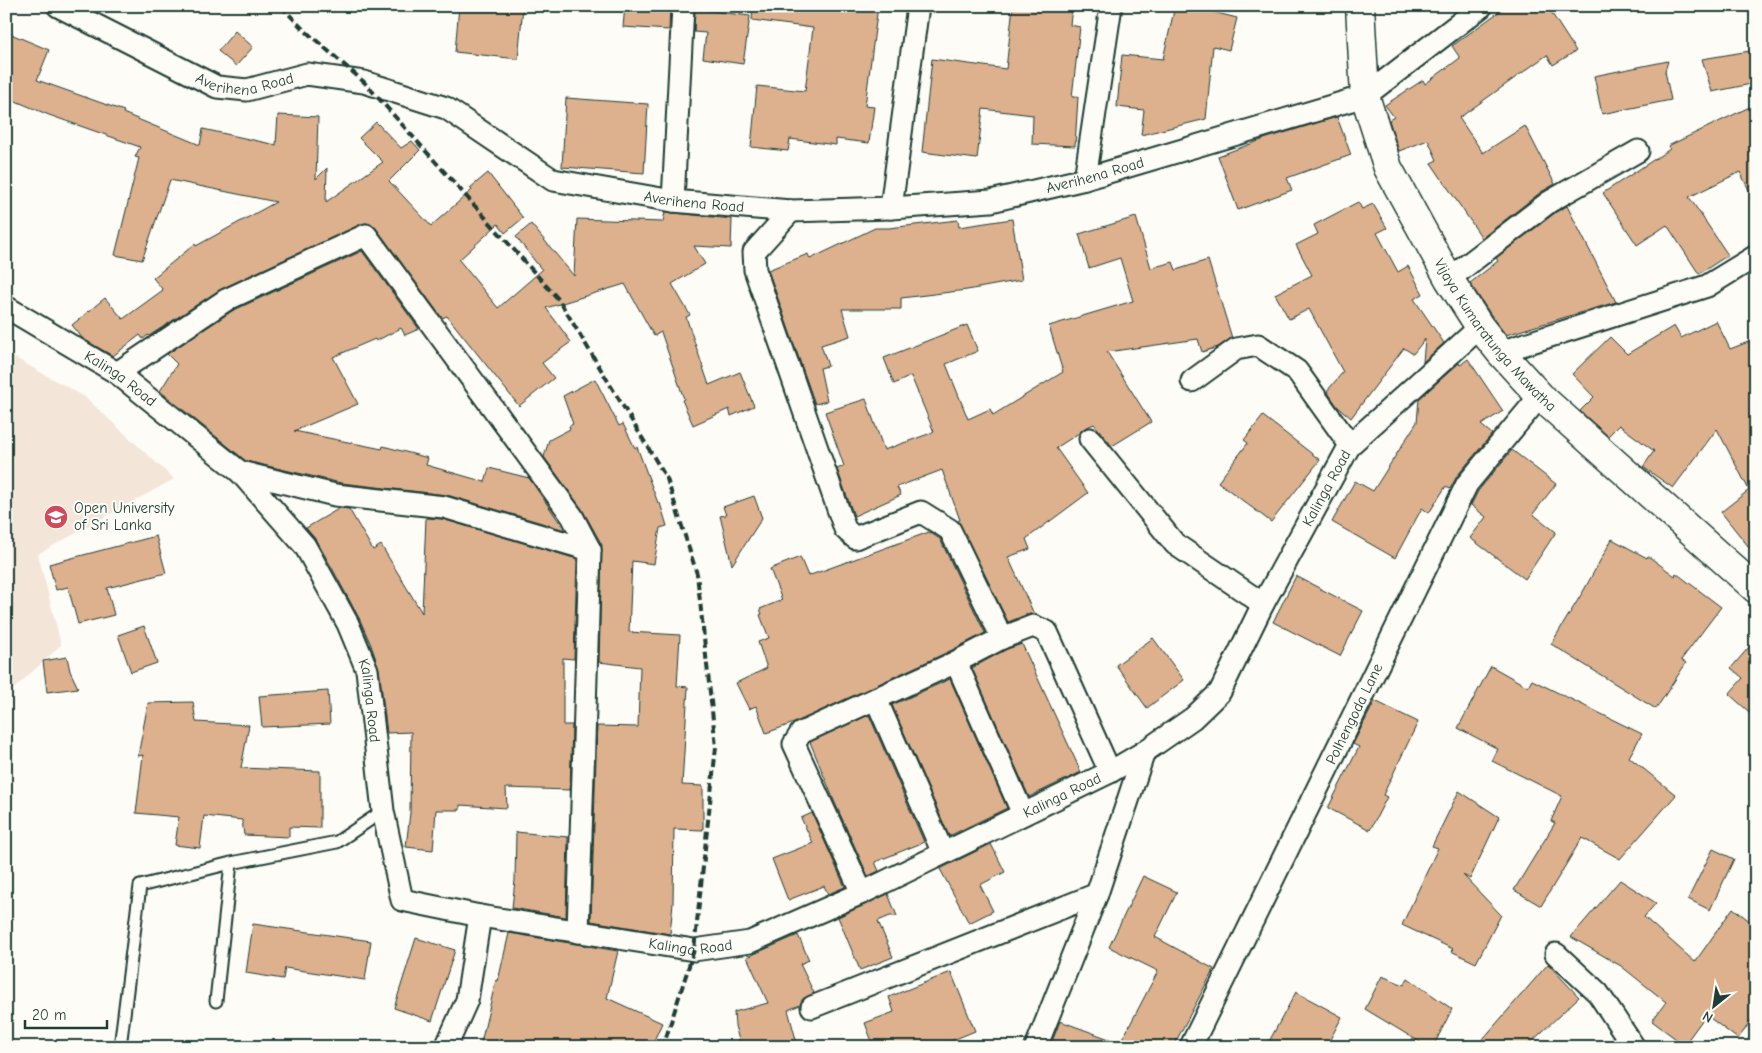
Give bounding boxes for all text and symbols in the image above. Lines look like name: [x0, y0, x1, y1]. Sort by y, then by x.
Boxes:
street label: Averihena Road: [193, 69, 295, 99]
street label: Averihena Road: [1044, 153, 1146, 197]
street label: Averihena Road: [643, 187, 745, 216]
street label: Vijaya Kumaratunga Mawatha: [1430, 255, 1560, 415]
street label: Kalinga Road: [81, 347, 160, 410]
street label: Kalinga Road: [1298, 447, 1355, 529]
place label: Open University of Sri Lanka: [74, 499, 175, 534]
school or university icon: Open University of Sri Lanka: [43, 504, 69, 530]
street label: Kalinga Road: [354, 656, 384, 743]
street label: Polhengoda Lane: [1322, 660, 1387, 767]
street label: Kalinga Road: [1020, 769, 1104, 822]
street label: Kalinga Road: [647, 934, 733, 959]
north arrow: [1690, 980, 1740, 1030]
scale bar: [25, 998, 108, 1030]
text: 20 m: [32, 1006, 66, 1024]
text: N: [1700, 1007, 1716, 1026]

